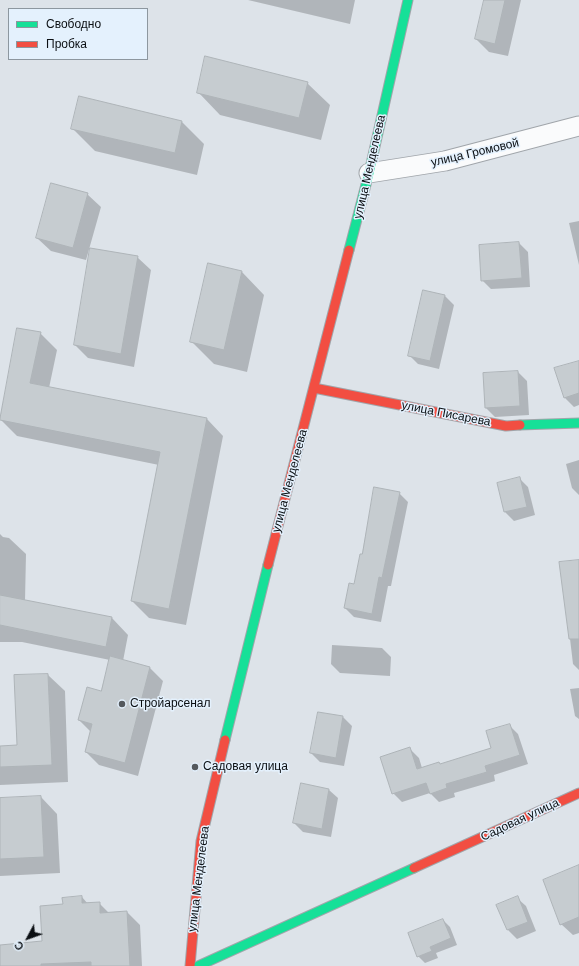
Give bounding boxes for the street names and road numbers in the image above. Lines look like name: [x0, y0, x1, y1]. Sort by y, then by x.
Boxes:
street label: улица Менделеева: [351, 114, 389, 220]
street label: улица Громовой: [430, 136, 520, 170]
street label: улица Писарева: [400, 398, 492, 430]
street label: улица Менделеева: [269, 428, 311, 534]
street label: Садовая улица: [478, 796, 562, 844]
street label: улица Менделеева: [185, 825, 213, 933]

